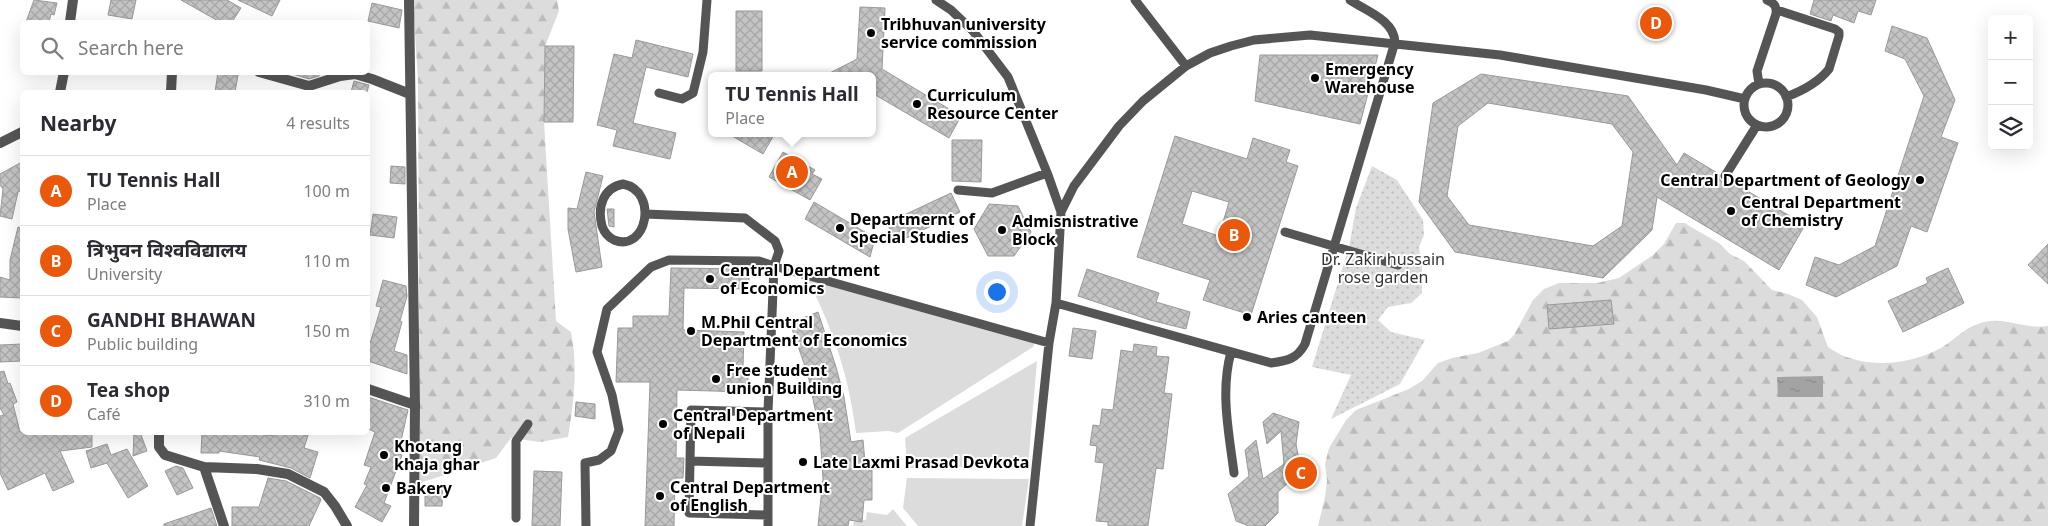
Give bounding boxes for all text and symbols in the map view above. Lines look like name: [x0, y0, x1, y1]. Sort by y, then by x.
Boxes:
pin: D: [1640, 4, 1672, 42]
place label: Tribhuvan university service commission: [881, 13, 1047, 53]
map controls: [1988, 15, 2033, 150]
button: +: [1988, 15, 2033, 60]
search box: [20, 20, 370, 75]
marker: Tribhuvan university service commission: [865, 27, 877, 39]
icon: search: [38, 34, 66, 62]
text: Search here: [78, 35, 184, 61]
place label: Emergency Warehouse: [1325, 58, 1415, 98]
button: −: [1988, 60, 2033, 105]
popup: [708, 72, 876, 137]
marker: Emergency Warehouse: [1309, 72, 1321, 84]
text: TU Tennis Hall: [725, 81, 859, 107]
place label: Curriculum Resource Center: [927, 84, 1058, 124]
marker: Curriculum Resource Center: [911, 98, 923, 110]
button: layers: [1988, 105, 2033, 150]
text: Place: [725, 107, 765, 129]
text: Nearby: [40, 109, 116, 137]
text: 4 results: [286, 112, 350, 134]
pin: A: [776, 153, 808, 191]
text: TU Tennis Hall: [87, 167, 220, 193]
place label: Central Department of Geology: [1660, 169, 1911, 191]
marker: Central Department of Geology: [1914, 174, 1926, 186]
text: A: [50, 180, 62, 202]
text: 100 m: [303, 180, 350, 202]
place label: Central Department of Chemistry: [1741, 191, 1901, 231]
text: Place: [87, 193, 127, 215]
marker: Central Department of Chemistry: [1725, 205, 1737, 217]
place label: Departmernt of Special Studies: [850, 208, 976, 248]
place label: Admisnistrative Block: [1012, 210, 1139, 250]
pin: B: [1218, 216, 1250, 254]
marker: Departmernt of Special Studies: [834, 222, 846, 234]
marker: Admisnistrative Block: [996, 224, 1008, 236]
text: त्रिभुवन विश्वविद्यालय: [87, 237, 247, 263]
park label: Dr. Zakir hussain rose garden: [1321, 248, 1445, 288]
text: B: [51, 250, 61, 272]
text: 110 m: [303, 250, 350, 272]
place label: Central Department of Economics: [720, 259, 880, 299]
text: University: [87, 263, 162, 285]
marker: Central Department of Economics: [704, 273, 716, 285]
your location: [984, 279, 1010, 305]
place label: Aries canteen: [1257, 306, 1366, 328]
text: GANDHI BHAWAN: [87, 307, 256, 333]
place label: M.Phil Central Department of Economics: [701, 311, 907, 351]
marker: Aries canteen: [1241, 311, 1253, 323]
text: C: [51, 320, 61, 342]
text: 150 m: [303, 320, 350, 342]
marker: M.Phil Central Department of Economics: [685, 325, 697, 337]
text: Public building: [87, 333, 198, 355]
place label: Free student union Building: [726, 359, 842, 399]
marker: Free student union Building: [710, 373, 722, 385]
text: Tea shop: [87, 377, 170, 403]
text: D: [50, 390, 62, 412]
text: 310 m: [303, 390, 350, 412]
text: Café: [87, 403, 121, 425]
place label: Central Department of Nepali: [673, 404, 833, 444]
marker: Central Department of Nepali: [657, 418, 669, 430]
place label: Khotang khaja ghar: [394, 435, 480, 475]
marker: Khotang khaja ghar: [378, 449, 390, 461]
place label: Late Laxmi Prasad Devkota: [813, 451, 1029, 473]
pin: C: [1285, 454, 1317, 492]
marker: Late Laxmi Prasad Devkota: [797, 456, 809, 468]
place label: Central Department of English: [670, 476, 830, 516]
place label: Bakery: [396, 477, 453, 499]
marker: Bakery: [380, 482, 392, 494]
marker: Central Department of English: [654, 490, 666, 502]

